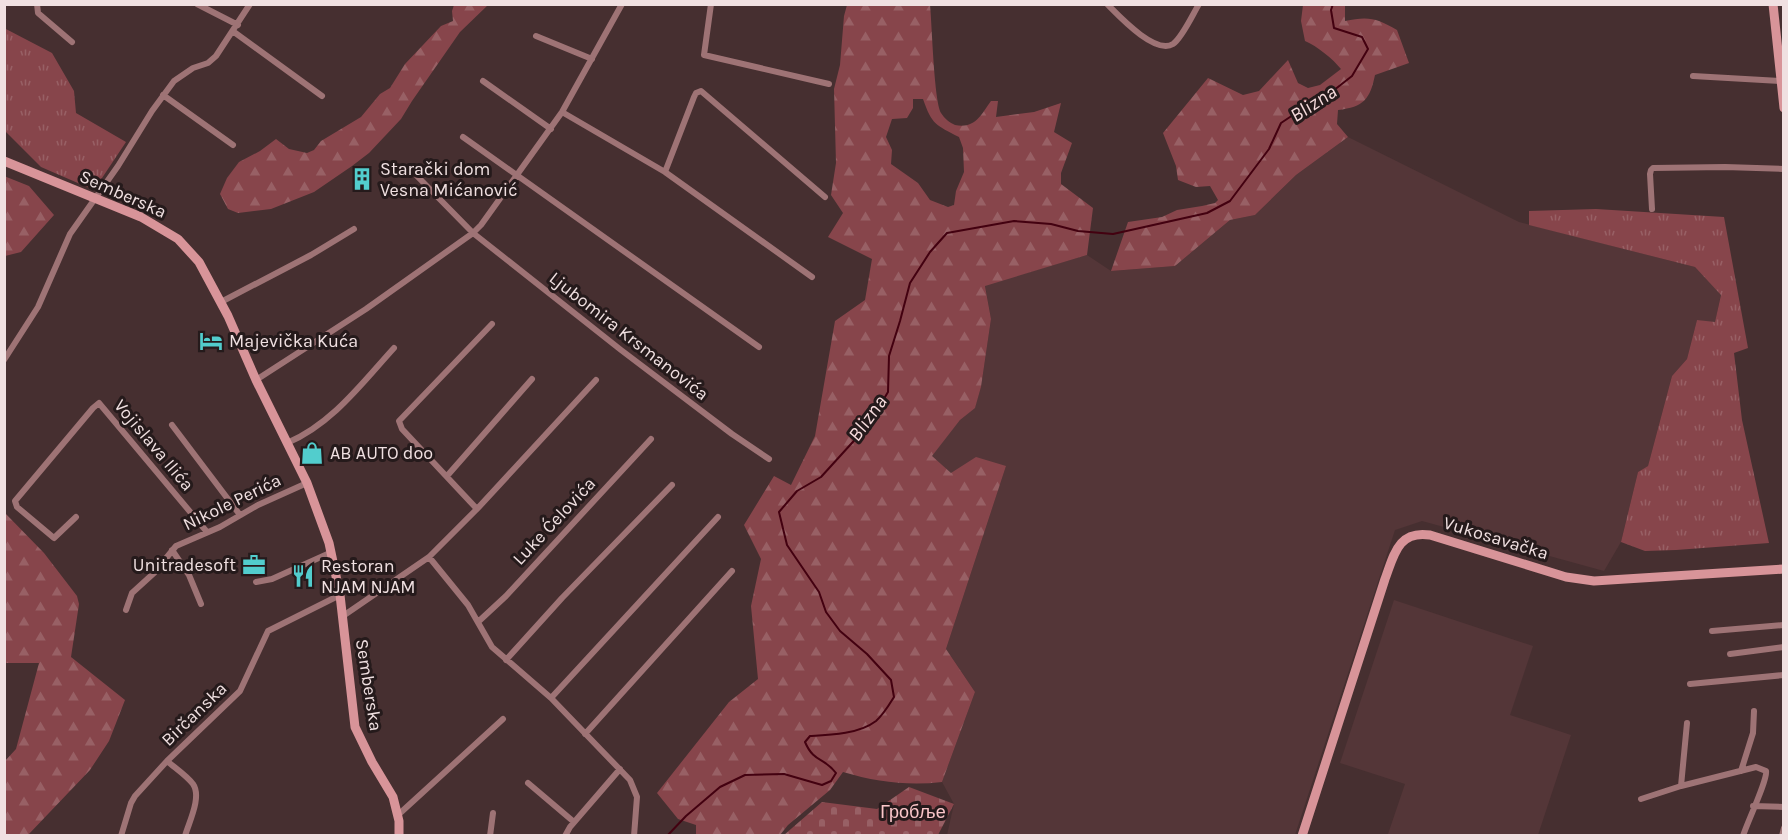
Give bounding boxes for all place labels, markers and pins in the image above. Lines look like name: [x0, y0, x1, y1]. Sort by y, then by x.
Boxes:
place label: Starački dom Vesna Mićanović: [380, 158, 518, 201]
building icon: Starački dom Vesna Mićanović: [349, 166, 375, 192]
hotel icon: Majevička Kuća: [198, 328, 224, 354]
place label: Majevička Kuća: [229, 330, 358, 352]
shop icon: AB AUTO doo: [299, 440, 325, 466]
place label: AB AUTO doo: [330, 442, 433, 464]
office icon: Unitradesoft: [241, 552, 267, 578]
place label: Unitradesoft: [133, 554, 236, 576]
place label: Restoran NJAM NJAM: [321, 555, 416, 598]
restaurant icon: Restoran NJAM NJAM: [290, 563, 316, 589]

